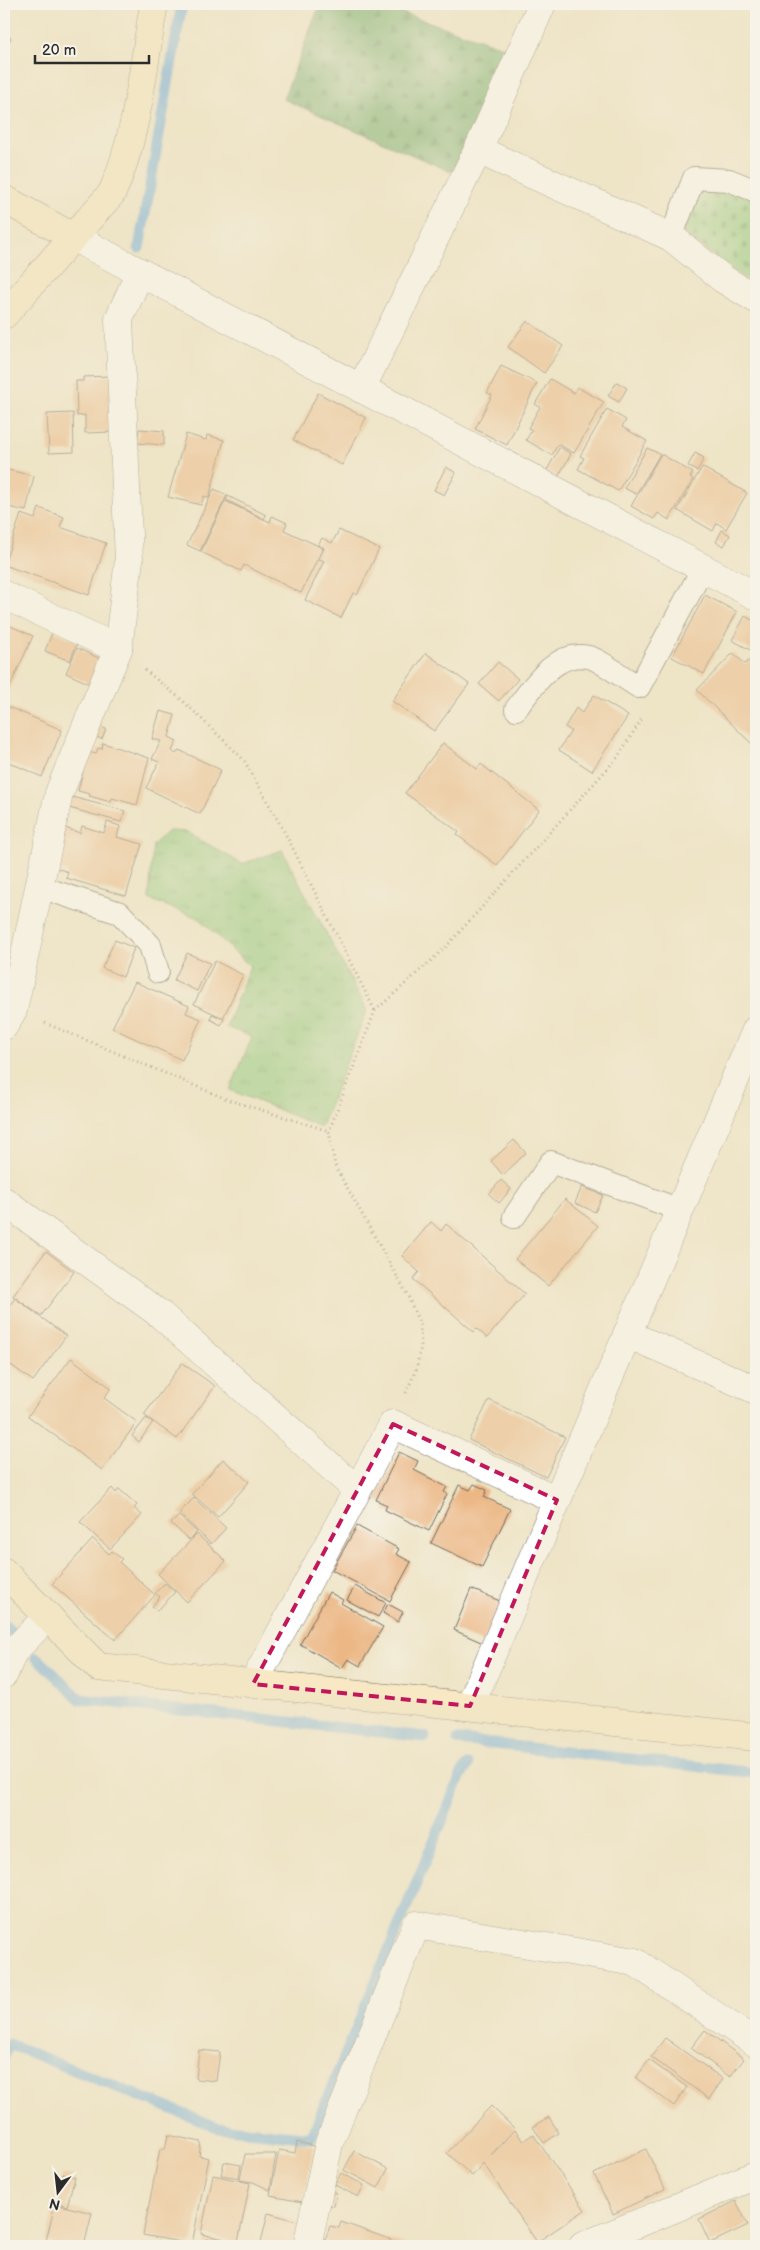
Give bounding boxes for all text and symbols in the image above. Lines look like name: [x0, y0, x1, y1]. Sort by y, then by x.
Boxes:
scale bar: [35, 32, 149, 64]
text: 20 m: [42, 41, 76, 60]
north arrow: [32, 2168, 82, 2218]
text: N: [47, 2195, 62, 2214]

